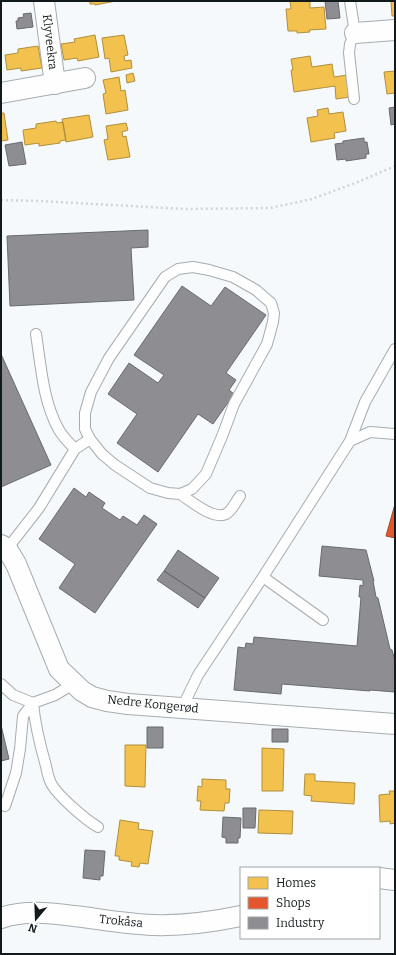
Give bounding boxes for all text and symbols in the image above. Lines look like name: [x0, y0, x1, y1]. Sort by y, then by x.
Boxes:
street label: Klyveekra: [40, 14, 60, 71]
street label: Nedre Kongerød: [107, 692, 199, 716]
legend: [240, 867, 380, 939]
text: Homes: [276, 876, 316, 890]
text: Shops: [276, 896, 311, 910]
north arrow: [16, 899, 56, 939]
street label: Trokåsa: [98, 912, 144, 930]
text: Industry: [276, 916, 325, 930]
text: N: [26, 920, 39, 936]

